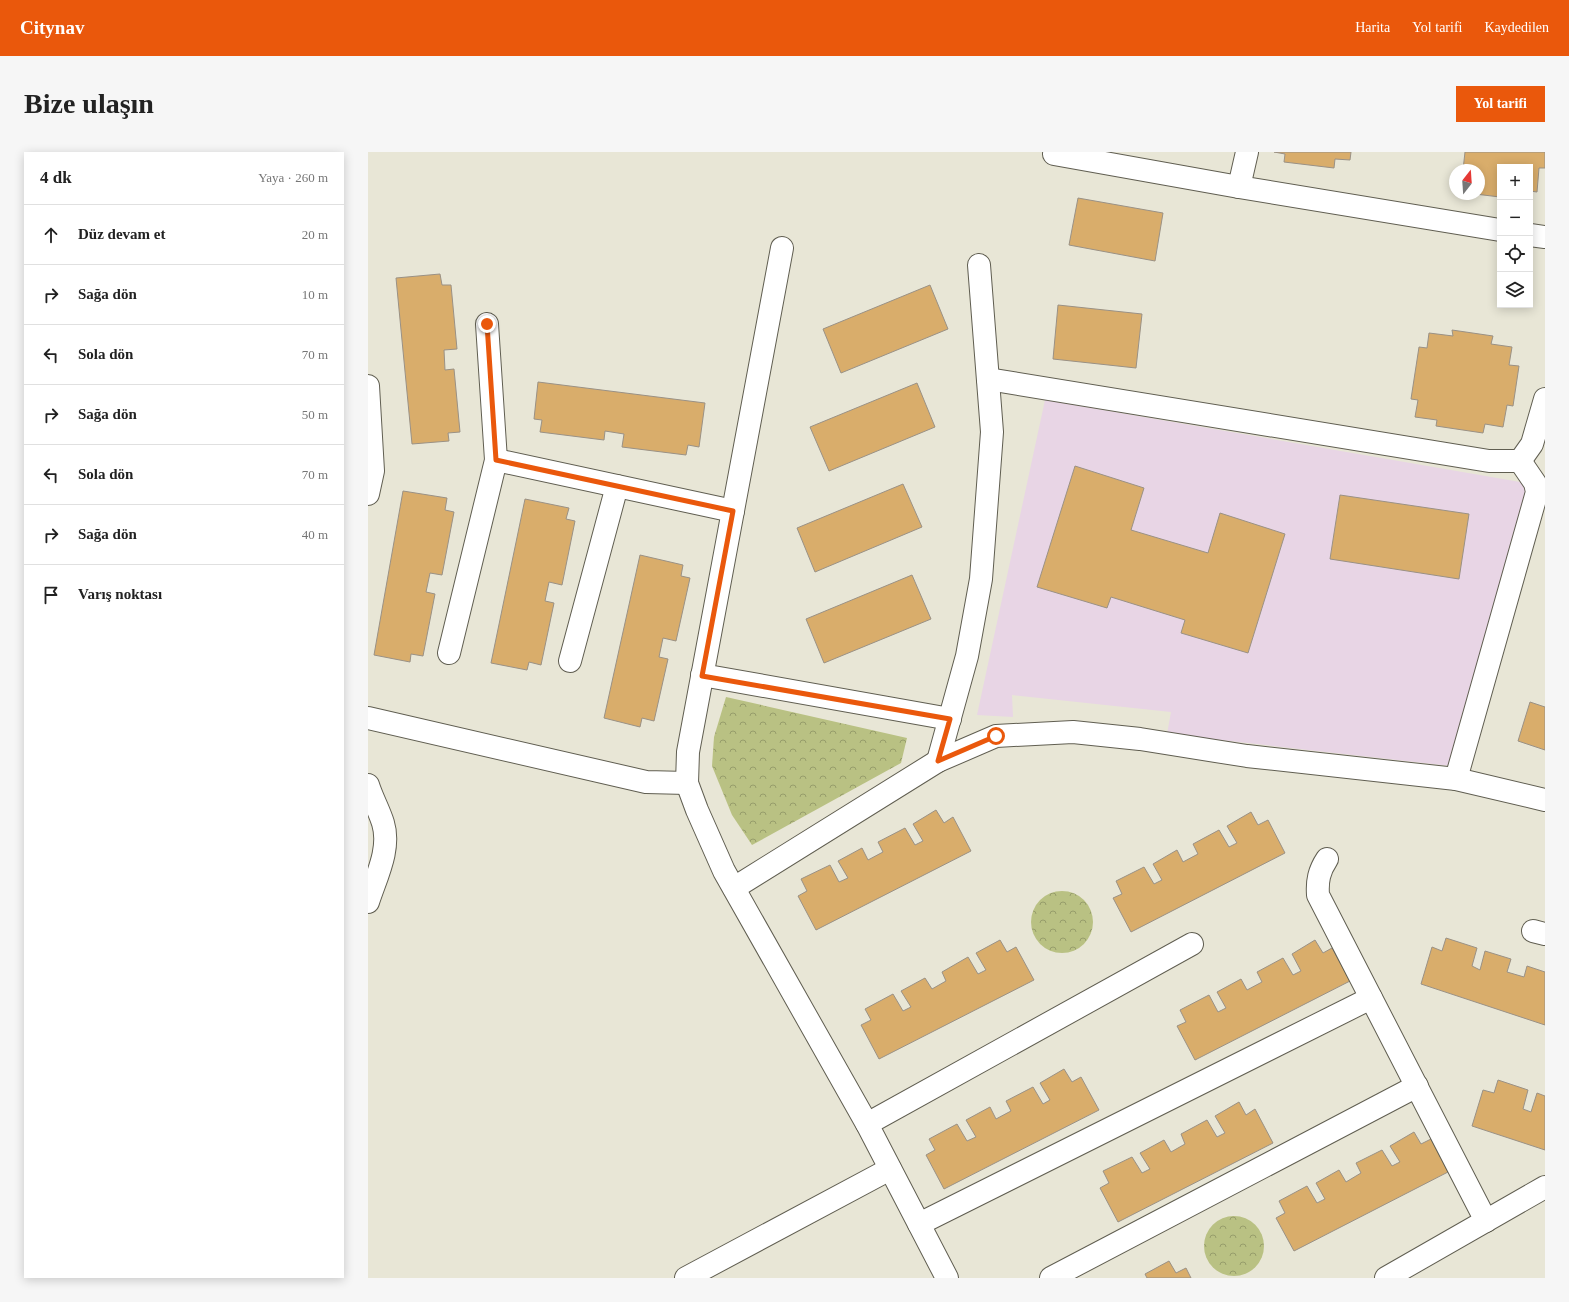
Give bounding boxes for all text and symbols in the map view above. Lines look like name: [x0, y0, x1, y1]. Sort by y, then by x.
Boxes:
text: Citynav: [20, 17, 84, 38]
text: Harita: [1355, 20, 1390, 35]
text: Yol tarifi: [1412, 20, 1462, 35]
text: Kaydedilen: [1484, 20, 1549, 35]
button: Yol tarifi: [1456, 86, 1545, 122]
text: Bize ulaşın: [24, 88, 154, 119]
north arrow: [1449, 164, 1485, 200]
map controls: [1497, 164, 1533, 308]
button: +: [1497, 164, 1533, 200]
text: 4 dk: [40, 168, 72, 187]
text: Yaya · 260 m: [258, 170, 328, 185]
button: −: [1497, 200, 1533, 236]
icon: ahead: [40, 224, 62, 246]
text: Düz devam et: [78, 226, 165, 242]
text: 20 m: [302, 227, 328, 242]
button: locate: [1497, 236, 1533, 272]
button: layers: [1497, 272, 1533, 308]
icon: right: [40, 284, 62, 306]
text: Sağa dön: [78, 286, 137, 302]
text: 10 m: [302, 287, 328, 302]
route end: [478, 315, 496, 333]
icon: left: [40, 344, 62, 366]
text: Sola dön: [78, 346, 133, 362]
text: 70 m: [302, 347, 328, 362]
icon: right: [40, 404, 62, 426]
text: Sağa dön: [78, 406, 137, 422]
text: 50 m: [302, 407, 328, 422]
icon: left: [40, 464, 62, 486]
text: Sola dön: [78, 466, 133, 482]
text: 70 m: [302, 467, 328, 482]
icon: right: [40, 524, 62, 546]
text: Sağa dön: [78, 526, 137, 542]
text: 40 m: [302, 527, 328, 542]
icon: arrive: [40, 584, 62, 606]
text: Varış noktası: [78, 586, 162, 602]
route start: [987, 727, 1005, 745]

